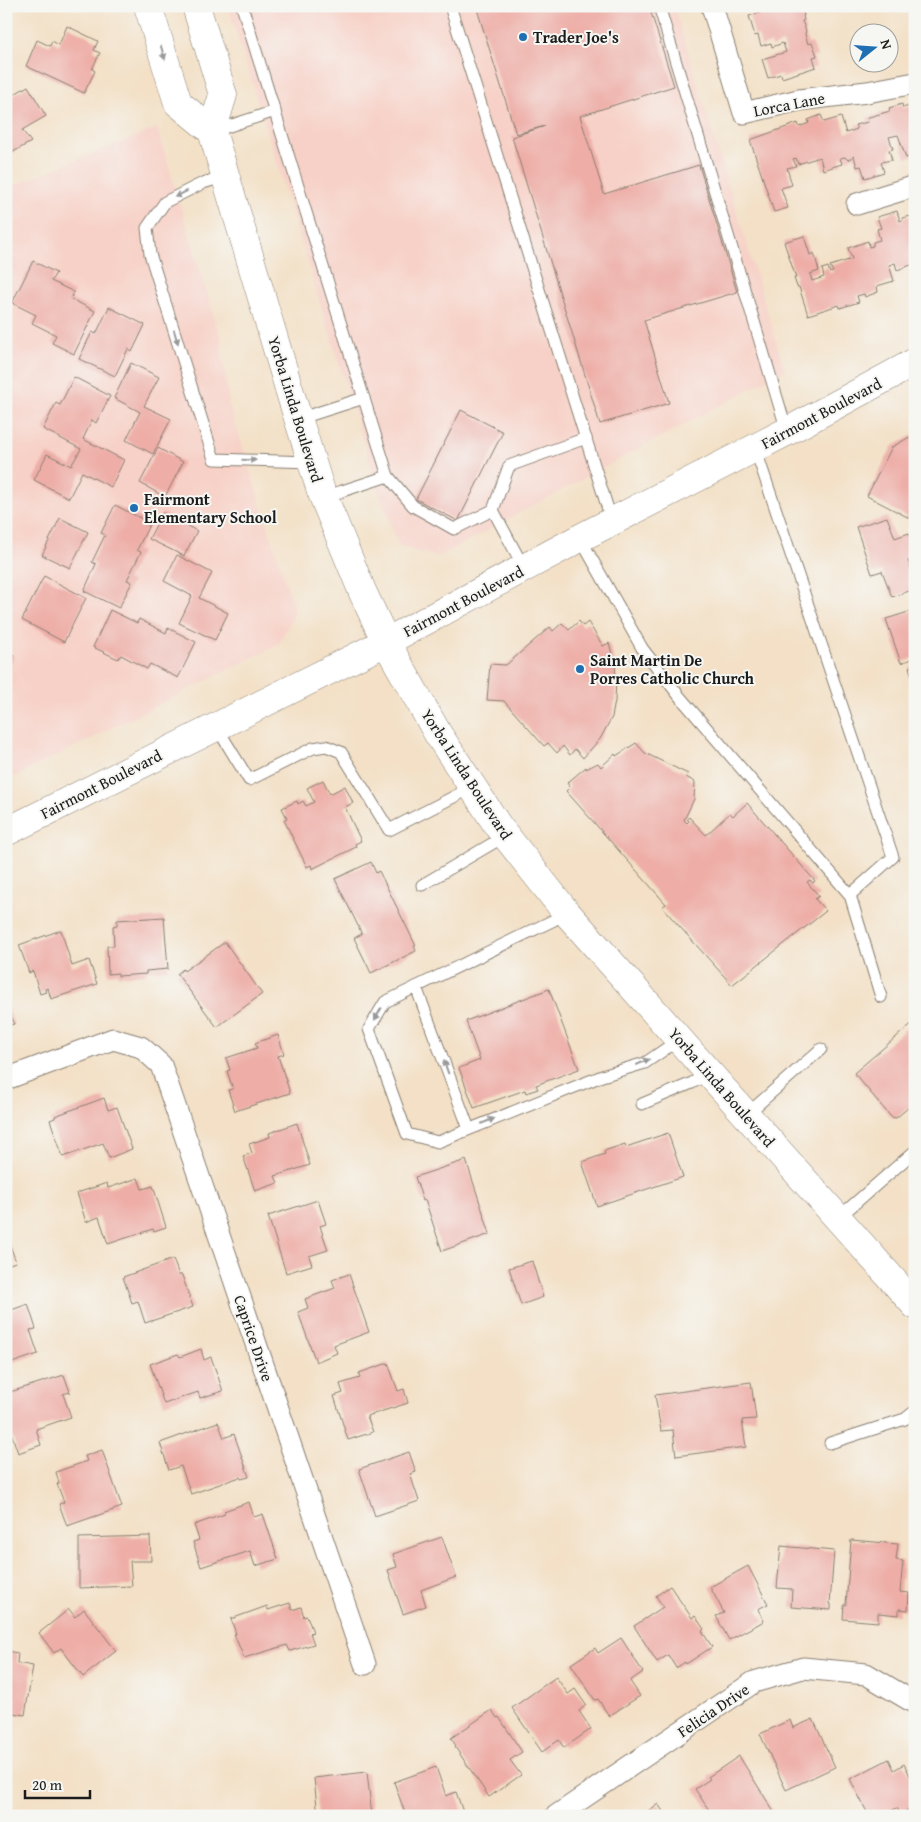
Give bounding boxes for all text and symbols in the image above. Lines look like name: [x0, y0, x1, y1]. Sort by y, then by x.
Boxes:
north arrow: [848, 22, 898, 72]
place label: Trader Joe's: [533, 25, 619, 49]
marker: Trader Joe's: [517, 31, 529, 43]
text: N: [876, 37, 898, 52]
one-way arrow: [159, 46, 167, 61]
street label: Lorca Lane: [751, 85, 827, 123]
one-way arrow: [174, 190, 188, 198]
one-way arrow: [173, 330, 181, 345]
street label: Yorba Linda Boulevard: [262, 333, 330, 486]
street label: Fairmont Boulevard: [757, 371, 886, 455]
one-way arrow: [241, 457, 257, 465]
place label: Fairmont Elementary School: [144, 487, 277, 529]
marker: Fairmont Elementary School: [128, 502, 140, 514]
street label: Fairmont Boulevard: [399, 559, 528, 643]
place label: Saint Martin De Porres Catholic Church: [590, 648, 755, 690]
marker: Saint Martin De Porres Catholic Church: [574, 663, 586, 675]
street label: Yorba Linda Boulevard: [416, 704, 519, 845]
street label: Fairmont Boulevard: [36, 743, 166, 825]
one-way arrow: [374, 1008, 383, 1021]
street label: Yorba Linda Boulevard: [663, 1022, 781, 1152]
one-way arrow: [636, 1057, 650, 1065]
one-way arrow: [442, 1059, 450, 1074]
one-way arrow: [481, 1117, 495, 1125]
street label: Caprice Drive: [228, 1292, 280, 1384]
street label: Felicia Drive: [672, 1677, 754, 1743]
scale bar: [25, 1767, 90, 1799]
text: 20 m: [32, 1774, 63, 1795]

